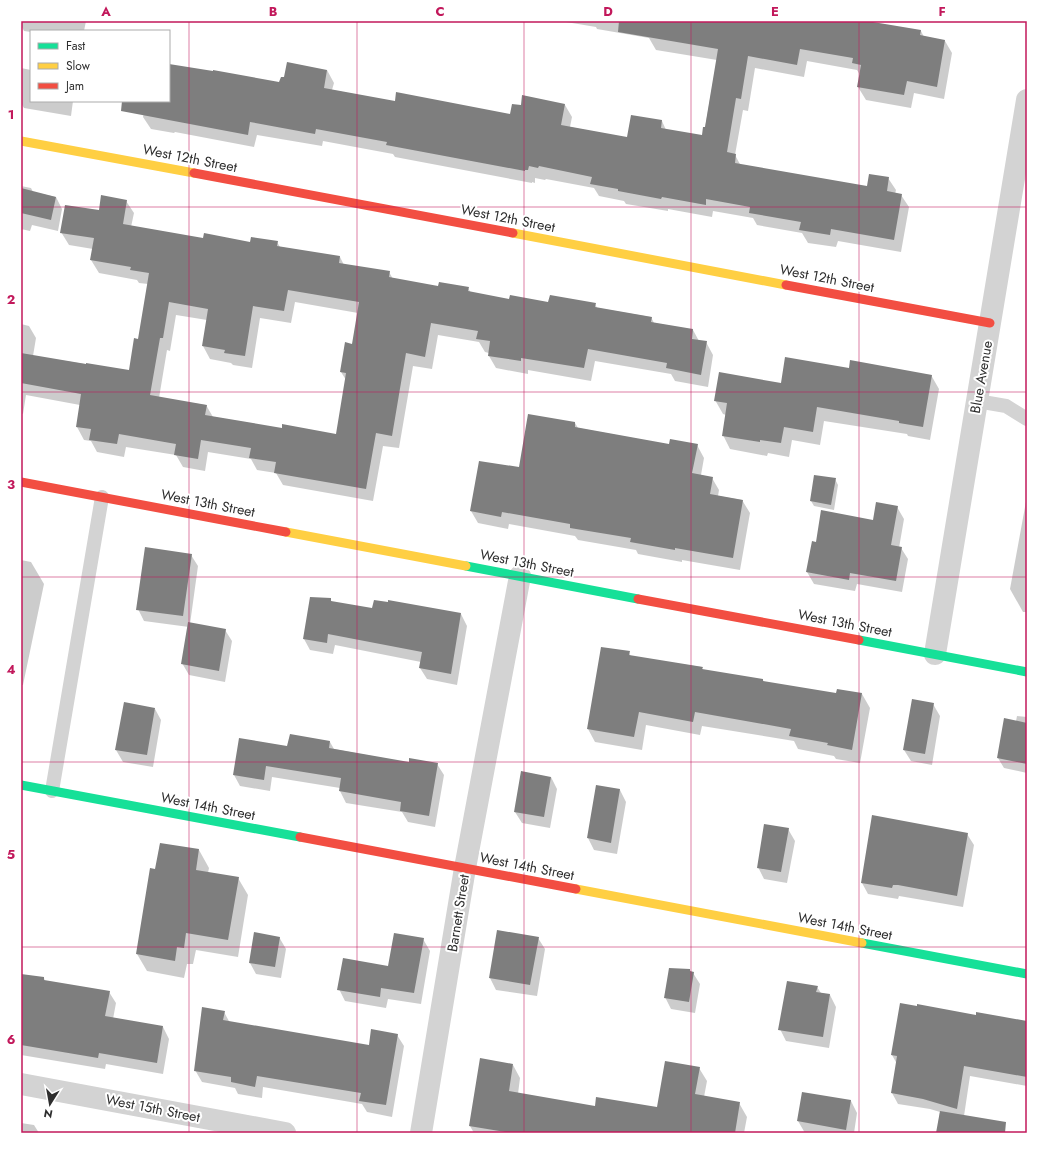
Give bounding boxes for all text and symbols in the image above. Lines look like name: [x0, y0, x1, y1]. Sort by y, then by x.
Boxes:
text: A: [100, 2, 111, 21]
text: B: [269, 2, 278, 21]
text: C: [435, 2, 445, 21]
text: D: [603, 2, 613, 21]
text: E: [771, 2, 779, 21]
text: F: [938, 2, 946, 21]
legend: [30, 30, 170, 102]
text: Fast: [66, 37, 85, 55]
text: Slow: [66, 57, 91, 75]
text: Jam: [64, 77, 84, 95]
text: 1: [8, 105, 14, 124]
street label: West 12th Street: [141, 139, 240, 177]
street label: West 12th Street: [459, 199, 558, 237]
street label: West 12th Street: [778, 259, 877, 297]
text: 2: [7, 290, 15, 309]
street label: Blue Avenue: [965, 339, 997, 415]
text: 3: [7, 475, 15, 494]
street label: West 13th Street: [159, 484, 257, 522]
street label: West 13th Street: [478, 544, 576, 582]
street label: West 13th Street: [796, 604, 894, 642]
text: 4: [6, 660, 16, 679]
street label: West 14th Street: [159, 787, 258, 825]
text: 5: [7, 845, 15, 864]
street label: West 14th Street: [478, 847, 577, 885]
street label: Barnett Street: [442, 872, 474, 953]
street label: West 14th Street: [796, 907, 895, 945]
text: 6: [7, 1030, 16, 1049]
north arrow: [30, 1084, 70, 1124]
street label: West 15th Street: [104, 1089, 202, 1127]
text: N: [42, 1105, 54, 1123]

